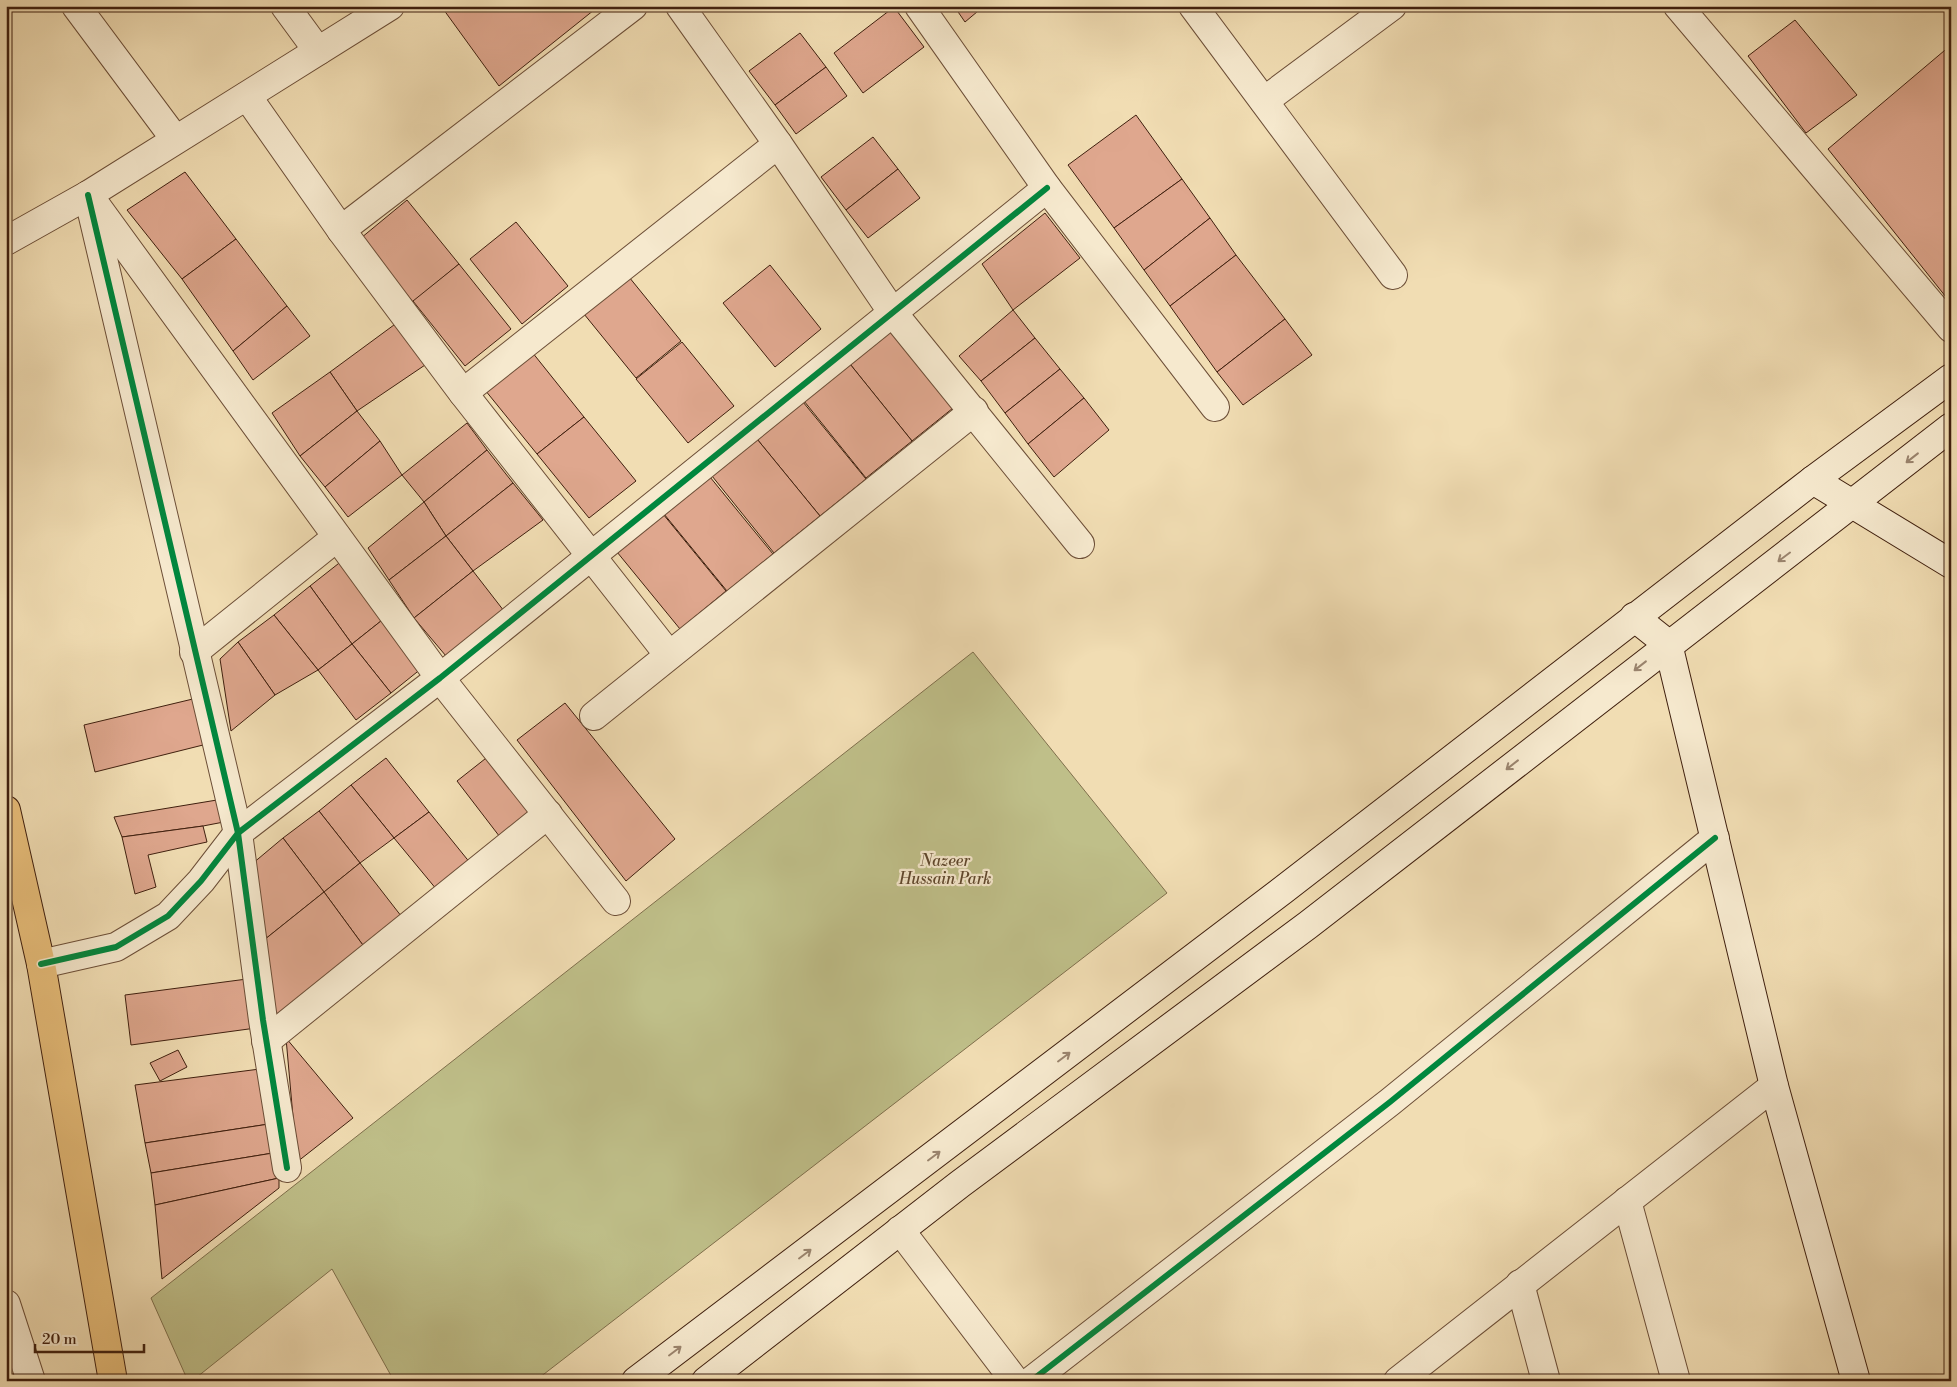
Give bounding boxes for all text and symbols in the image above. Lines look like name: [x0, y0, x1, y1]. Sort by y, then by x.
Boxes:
one-way arrow: [1906, 452, 1919, 463]
one-way arrow: [1778, 551, 1791, 562]
one-way arrow: [1634, 660, 1647, 671]
one-way arrow: [1506, 760, 1519, 771]
park label: Nazeer Hussain Park: [898, 851, 991, 889]
one-way arrow: [1057, 1052, 1070, 1063]
one-way arrow: [927, 1150, 940, 1161]
one-way arrow: [798, 1248, 811, 1259]
scale bar: [35, 1322, 144, 1354]
text: 20 m: [42, 1330, 77, 1349]
one-way arrow: [668, 1346, 681, 1357]

